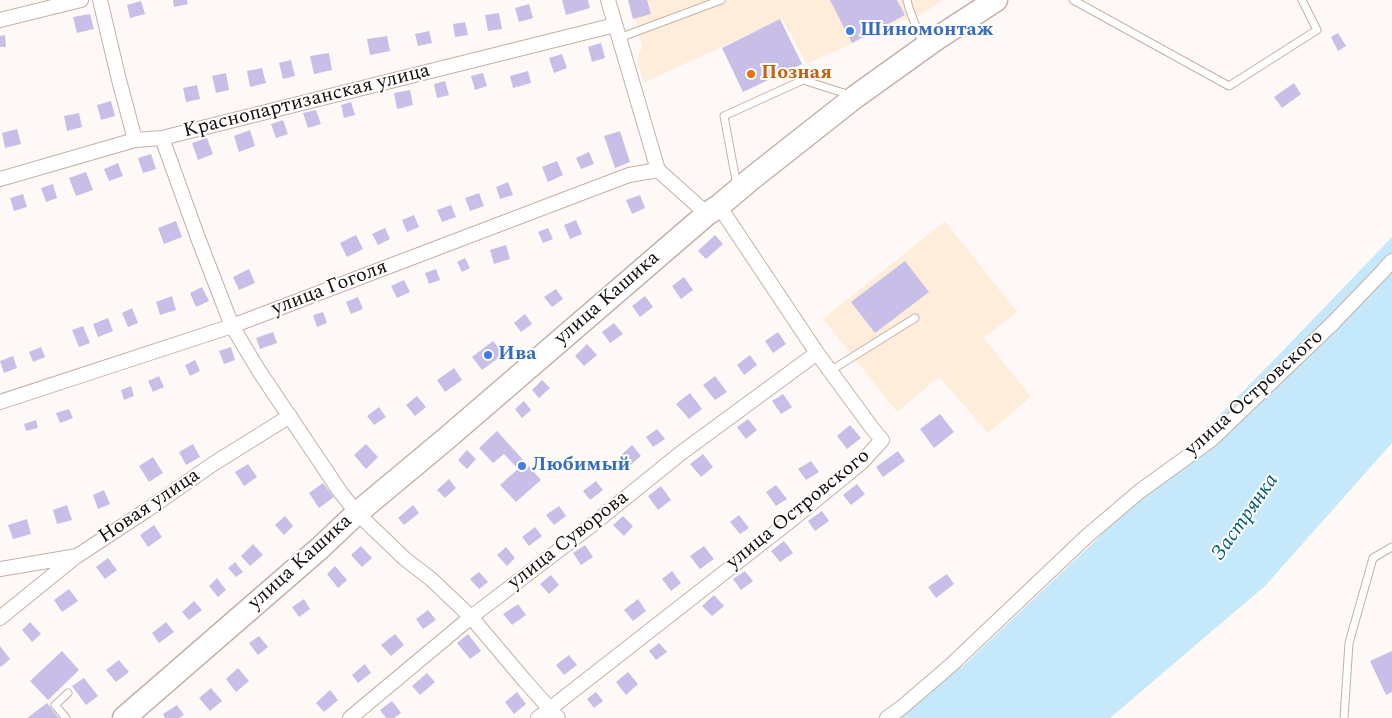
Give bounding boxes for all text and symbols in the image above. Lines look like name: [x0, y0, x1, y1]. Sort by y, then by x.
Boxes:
place label: Шиномонтаж: [860, 19, 994, 43]
marker: Шиномонтаж: [844, 25, 856, 37]
street label: Краснопартизанская улица: [181, 60, 433, 144]
place label: Позная: [761, 62, 832, 86]
marker: Позная: [745, 68, 757, 80]
street label: улица Кашика: [551, 247, 665, 351]
street label: улица Гоголя: [269, 256, 391, 322]
street label: улица Островского: [1181, 326, 1329, 462]
place label: Ива: [498, 343, 537, 367]
marker: Ива: [482, 349, 494, 361]
street label: улица Островского: [722, 445, 876, 575]
place label: Любимый: [532, 454, 630, 478]
marker: Любимый: [516, 460, 528, 472]
street label: Новая улица: [95, 464, 205, 550]
water label: Застрянка: [1207, 470, 1285, 566]
street label: улица Суворова: [504, 486, 634, 596]
street label: улица Кашика: [244, 510, 358, 616]

